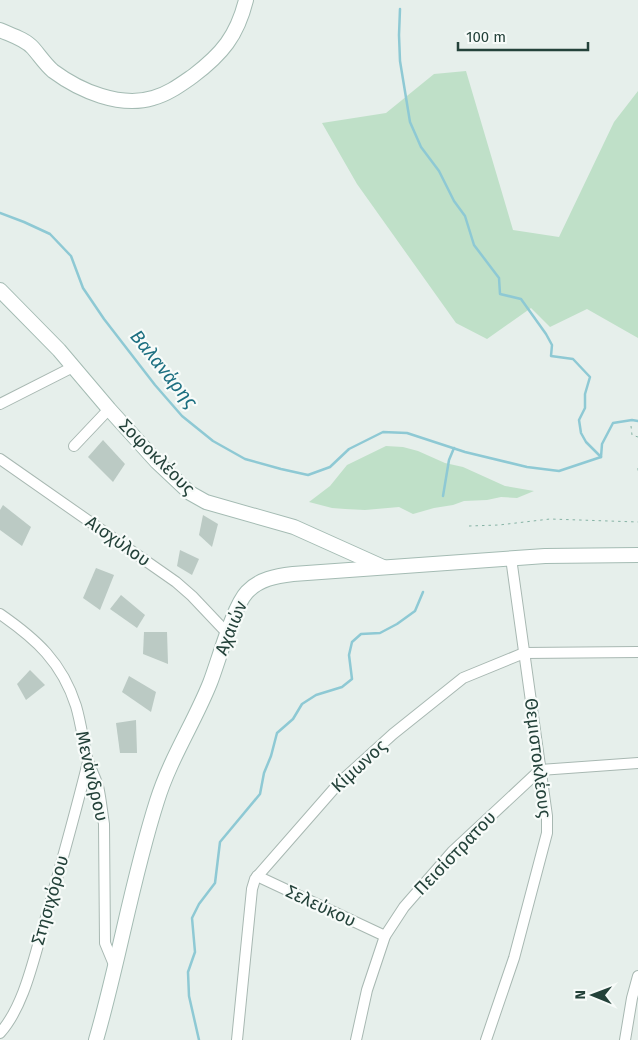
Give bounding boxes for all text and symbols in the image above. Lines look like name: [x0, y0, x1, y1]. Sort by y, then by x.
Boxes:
scale bar: [458, 20, 588, 52]
text: 100 m: [466, 28, 506, 46]
water label: Βαλανάρης: [125, 325, 203, 414]
street label: Σοφοκλέους: [114, 414, 200, 500]
street label: Αισχύλου: [81, 511, 155, 571]
street label: Αχαιών: [210, 597, 252, 658]
street label: Θεμιστοκλέους: [520, 697, 556, 820]
street label: Μενάνδρου: [71, 729, 113, 823]
street label: Κίμωνος: [327, 734, 392, 797]
street label: Πεισίστρατου: [409, 806, 501, 900]
street label: Στησιχόρου: [27, 853, 73, 947]
street label: Σελεύκου: [282, 880, 360, 932]
north arrow: [568, 970, 618, 1020]
text: N: [572, 990, 589, 1000]

